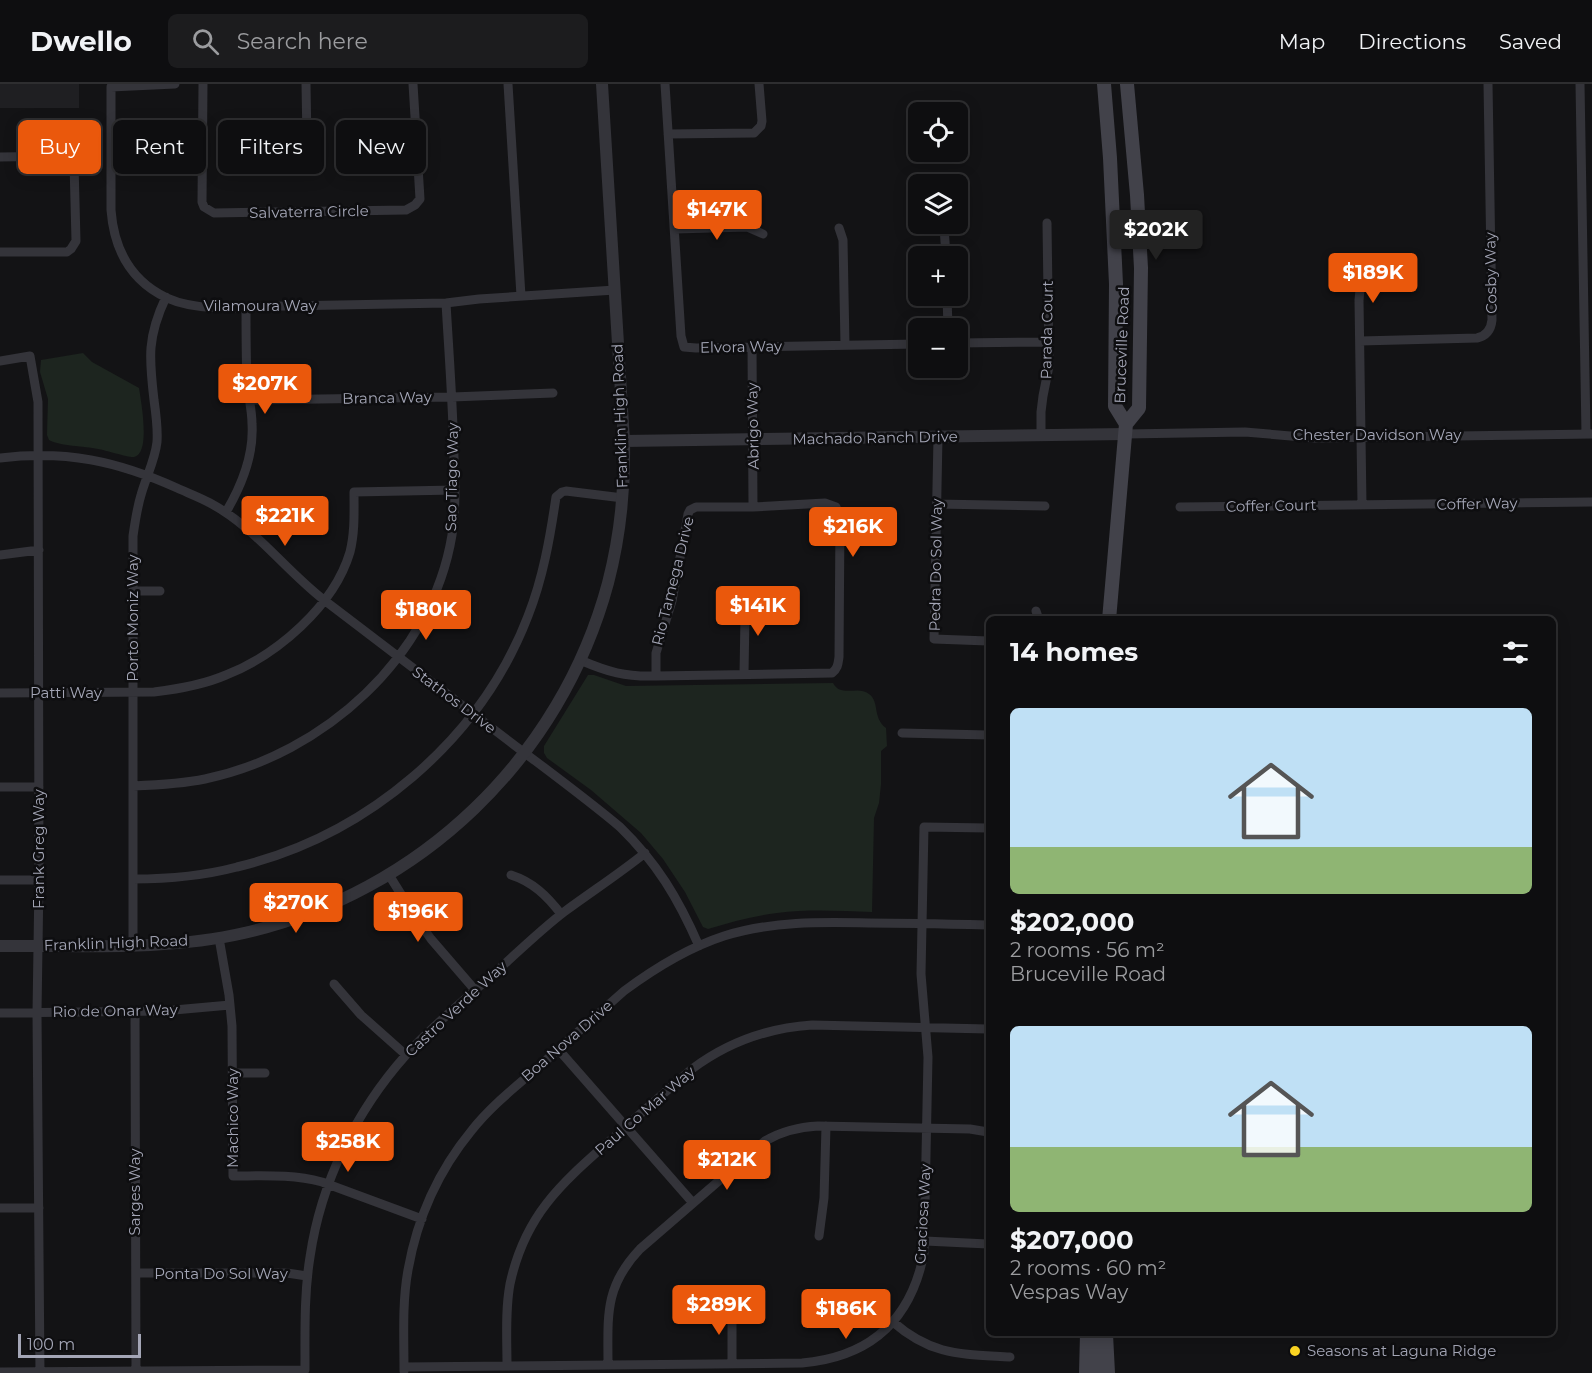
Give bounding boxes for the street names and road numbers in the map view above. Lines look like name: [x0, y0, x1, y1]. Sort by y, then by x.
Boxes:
street label: Salvaterra Circle: [249, 201, 369, 222]
street label: Cosby Way: [1480, 231, 1501, 314]
street label: Parada Court: [1036, 280, 1057, 380]
street label: Bruceville Road: [1110, 286, 1133, 404]
street label: Vilamoura Way: [203, 296, 317, 315]
street label: Elvora Way: [700, 336, 783, 357]
street label: Franklin High Road: [607, 343, 632, 489]
street label: Abrigo Way: [742, 381, 763, 470]
street label: Branca Way: [342, 387, 433, 408]
street label: Sao Tiago Way: [441, 421, 462, 532]
street label: Chester Davidson Way: [1293, 425, 1462, 444]
street label: Machado Ranch Drive: [792, 427, 958, 448]
street label: Coffer Way: [1436, 493, 1519, 514]
street label: Coffer Court: [1225, 495, 1317, 516]
street label: Pedra Do Sol Way: [925, 498, 946, 632]
street label: Rio Tamega Drive: [647, 514, 698, 647]
street label: Porto Moniz Way: [123, 553, 142, 682]
street label: Stathos Drive: [409, 662, 500, 737]
street label: Patti Way: [30, 683, 103, 702]
street label: Frank Greg Way: [29, 788, 48, 909]
street label: Franklin High Road: [43, 930, 189, 955]
street label: Castro Verde Way: [401, 956, 511, 1061]
street label: Boa Nova Drive: [517, 996, 616, 1085]
street label: Rio de Onar Way: [52, 1000, 179, 1021]
street label: Paul Co Mar Way: [591, 1061, 699, 1159]
street label: Machico Way: [223, 1067, 242, 1168]
street label: Sarges Way: [125, 1148, 144, 1236]
street label: Graciosa Way: [910, 1163, 935, 1265]
street label: Ponta Do Sol Way: [154, 1264, 289, 1283]

